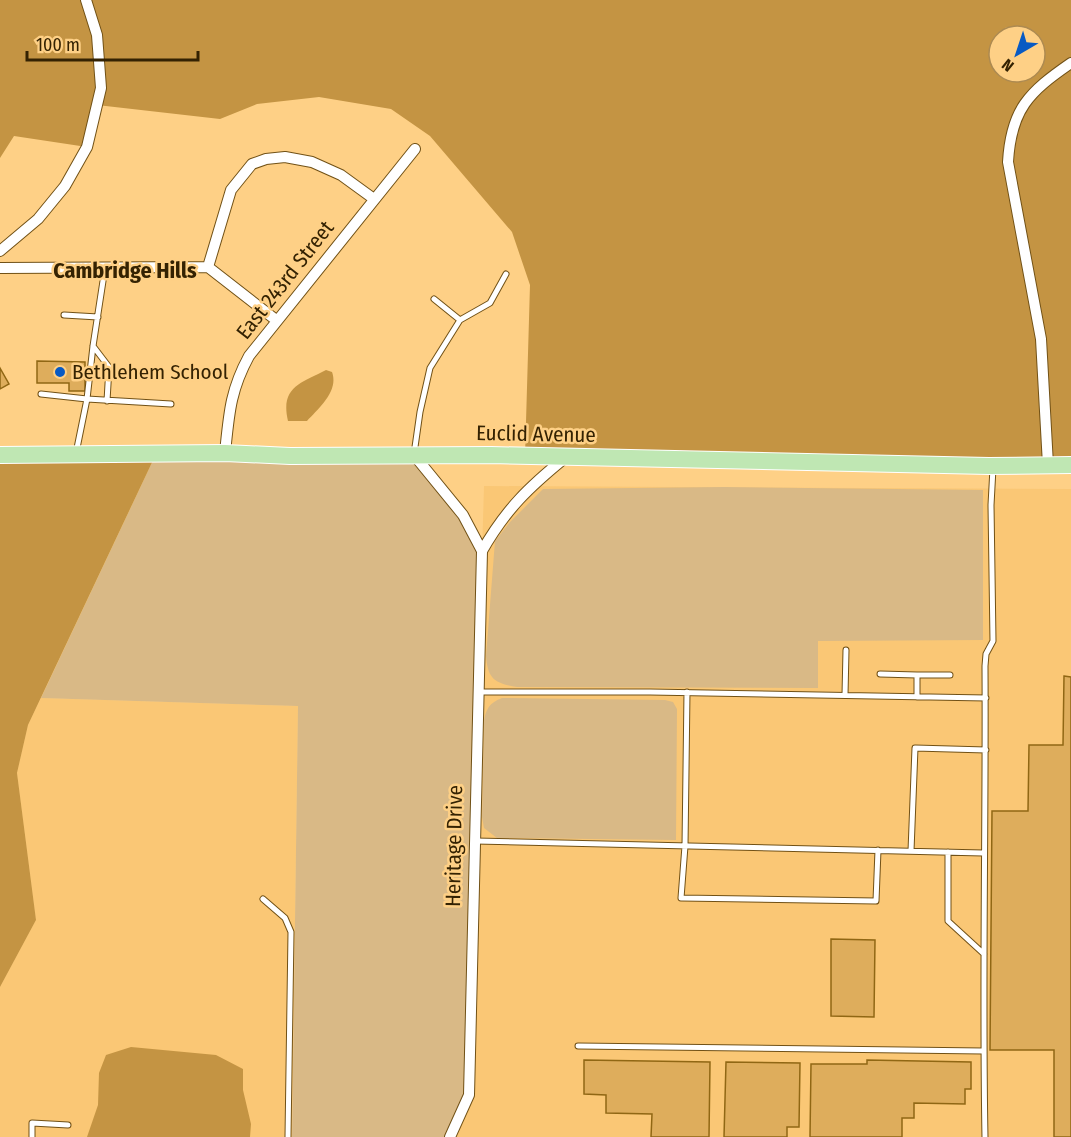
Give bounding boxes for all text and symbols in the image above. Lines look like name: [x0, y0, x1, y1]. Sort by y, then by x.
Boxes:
scale bar: [27, 24, 198, 62]
north arrow: [987, 24, 1047, 84]
text: 100 m: [36, 34, 80, 56]
text: N: [998, 55, 1018, 76]
street label: East 243rd Street: [231, 215, 339, 344]
district label: Cambridge Hills: [53, 257, 197, 284]
place label: Bethlehem School: [72, 359, 229, 385]
marker: Bethlehem School: [53, 365, 67, 379]
street label: Euclid Avenue: [476, 420, 596, 448]
street label: Heritage Drive: [440, 785, 468, 907]

